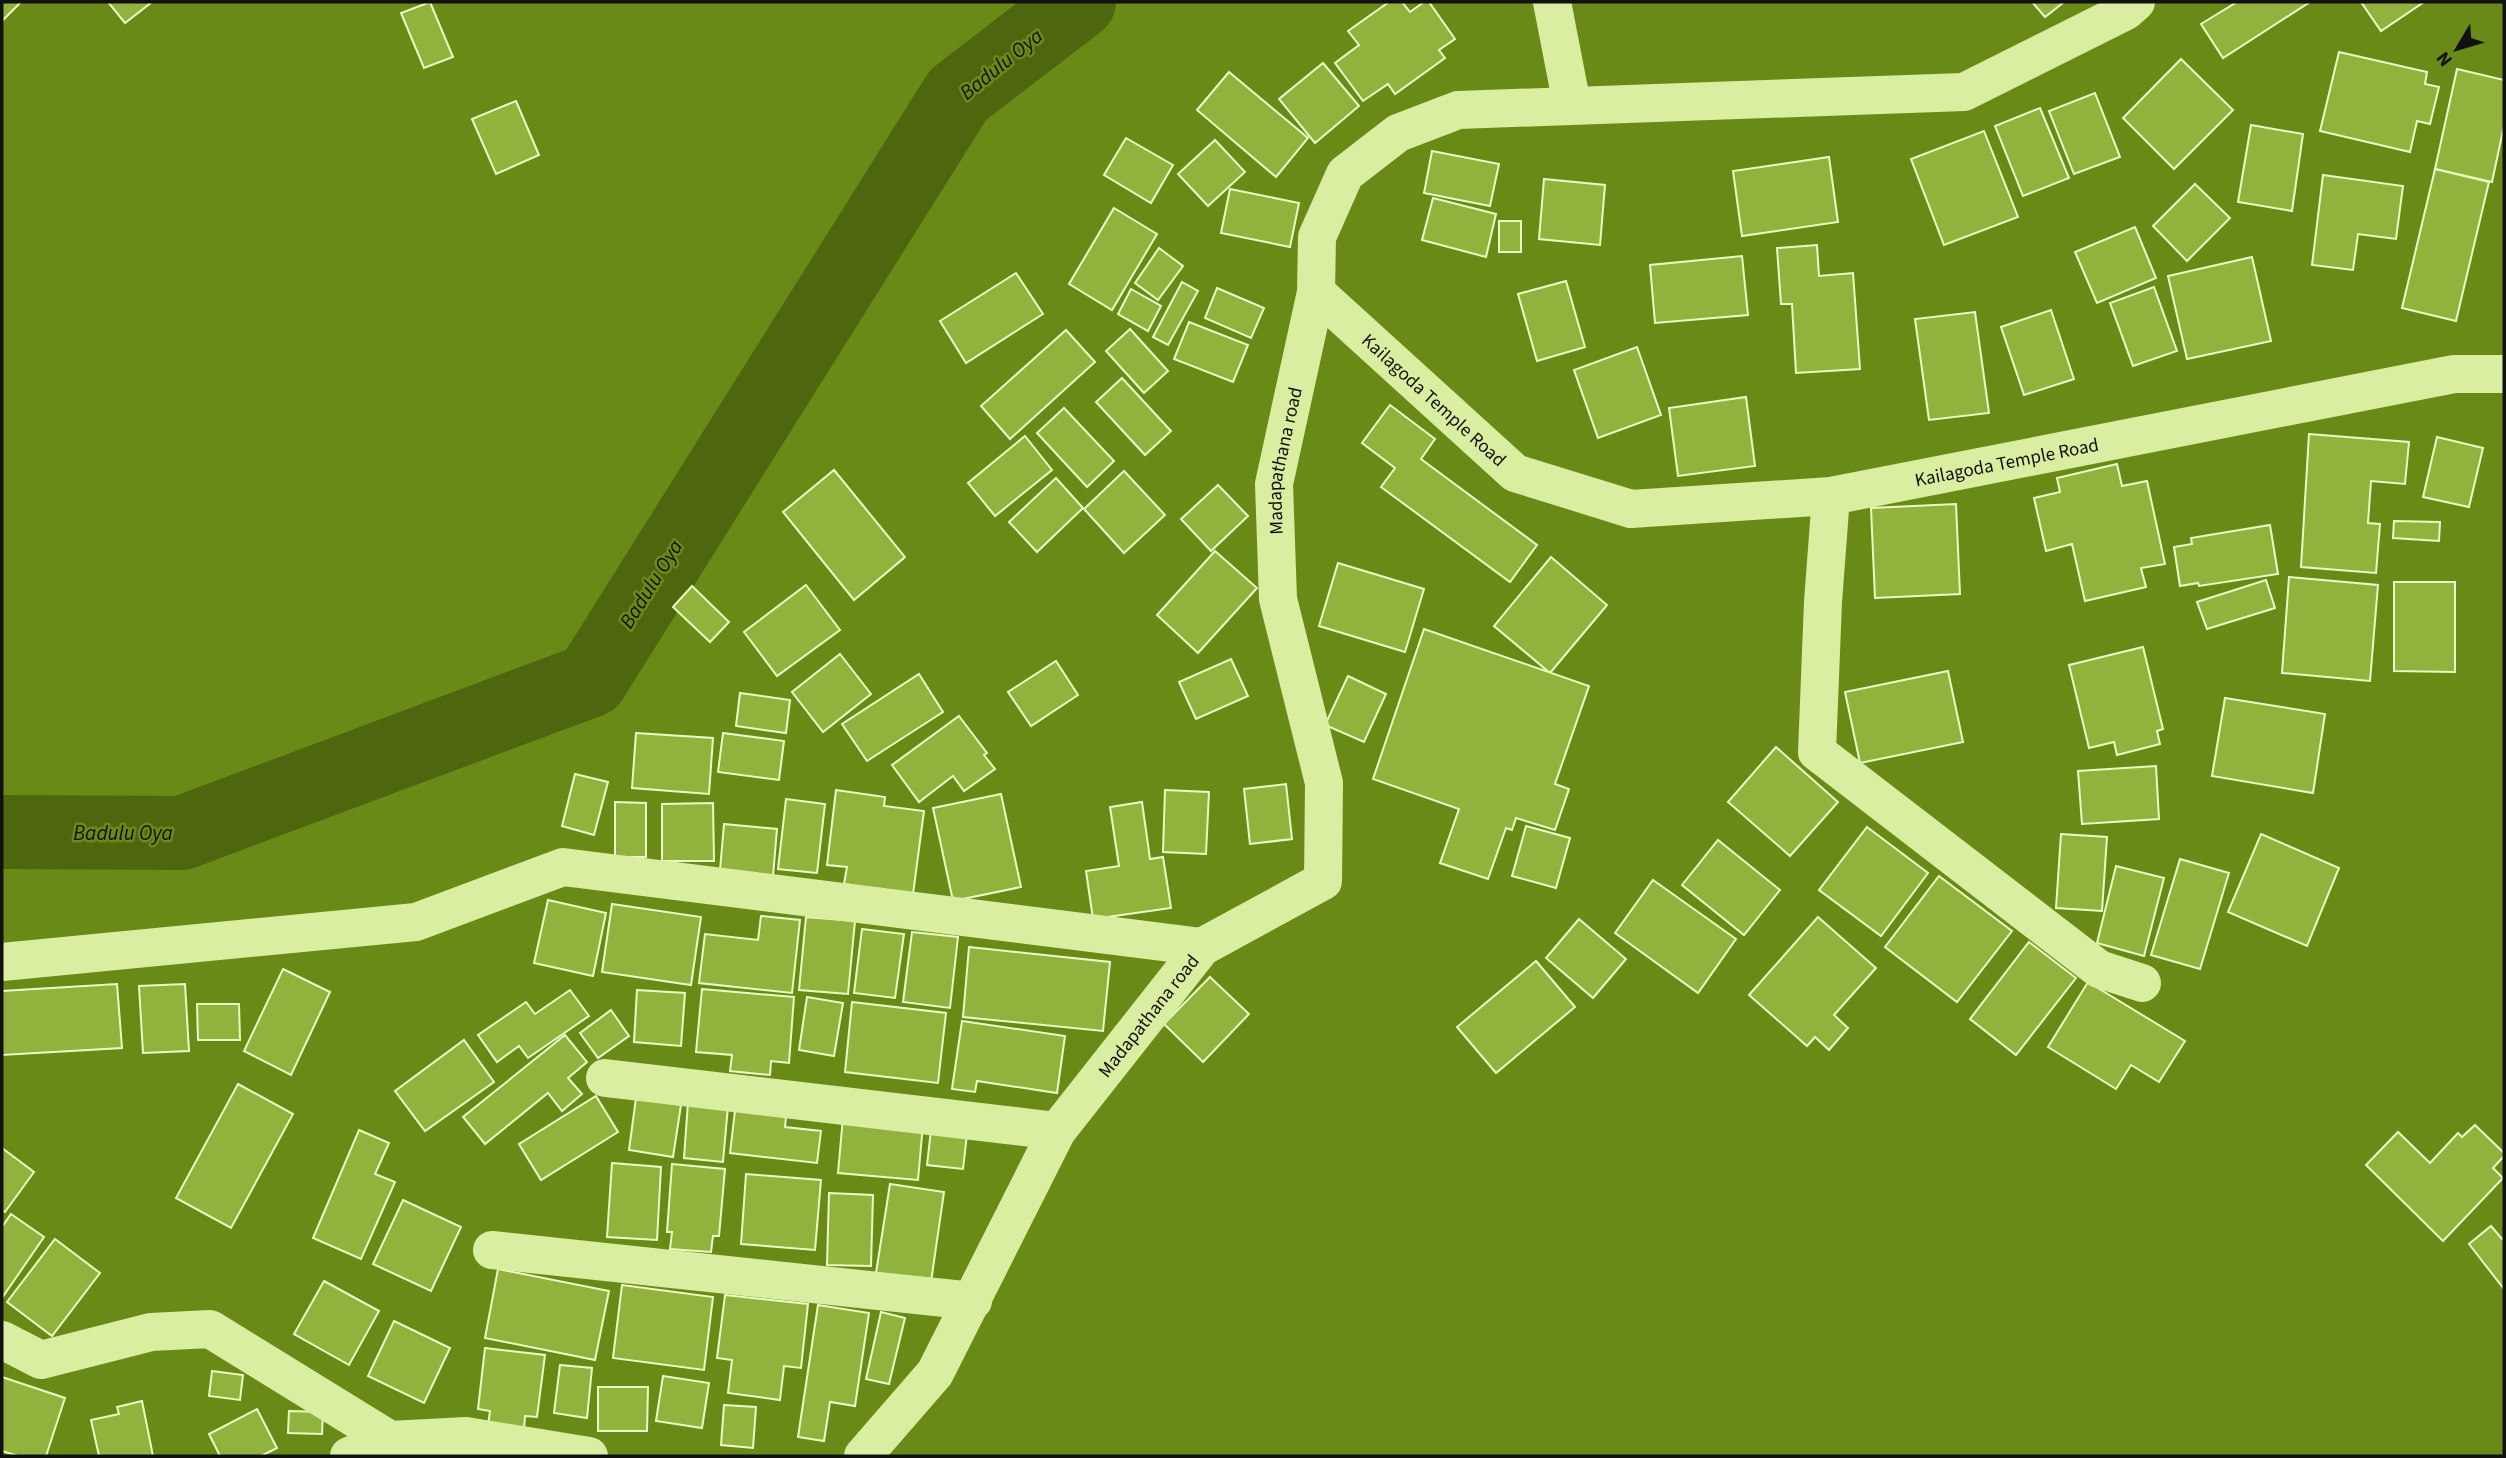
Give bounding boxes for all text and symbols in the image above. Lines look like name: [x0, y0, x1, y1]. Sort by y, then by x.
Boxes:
north arrow: [2422, 14, 2492, 84]
water label: Badulu Oya: [953, 21, 1049, 107]
text: N: [2430, 45, 2459, 72]
street label: Kailagoda Temple Road: [1355, 328, 1511, 474]
street label: Madapathana road: [1262, 385, 1310, 535]
street label: Kailagoda Temple Road: [1913, 432, 2101, 494]
water label: Badulu Oya: [612, 534, 690, 634]
water label: Badulu Oya: [73, 818, 173, 848]
street label: Madapathana road: [1092, 949, 1206, 1084]

